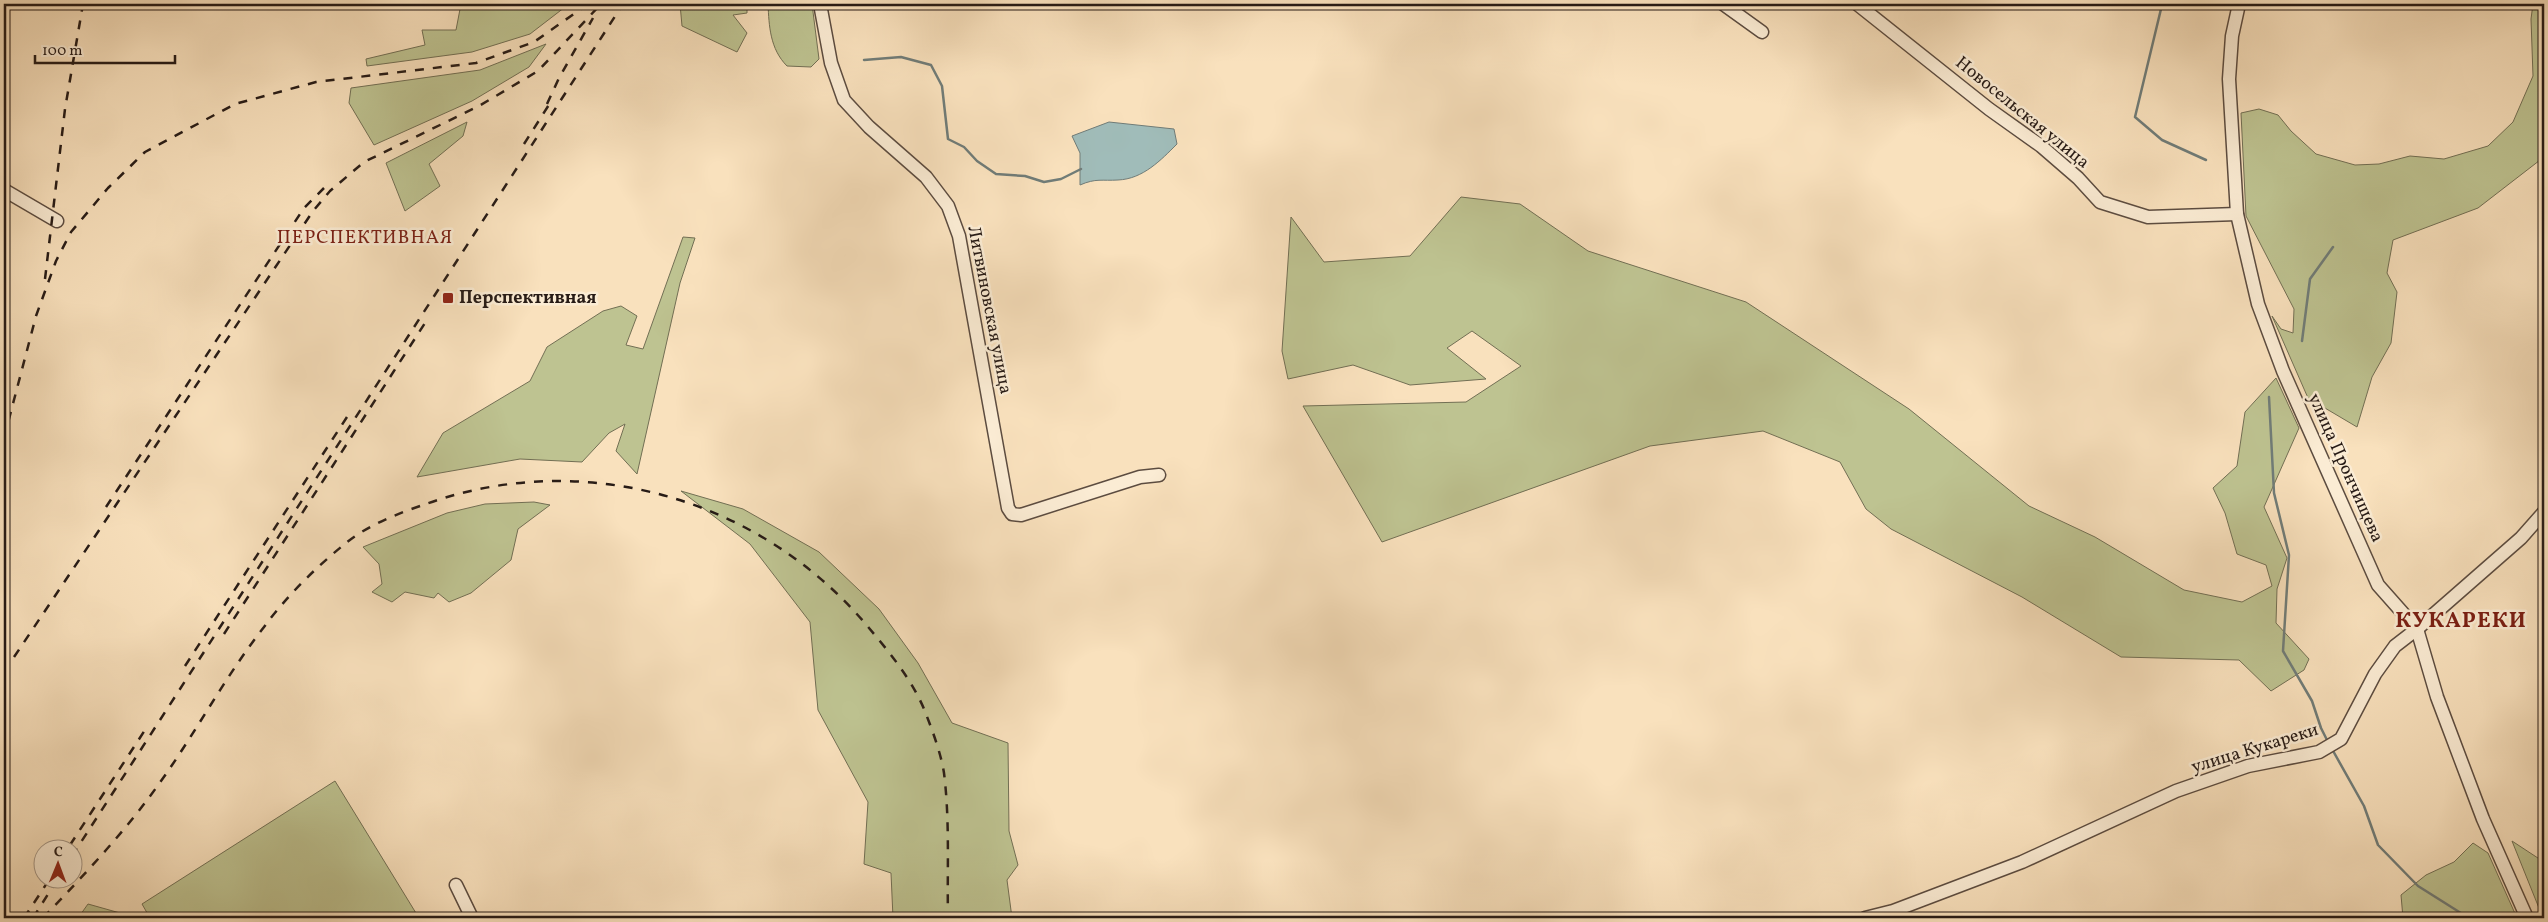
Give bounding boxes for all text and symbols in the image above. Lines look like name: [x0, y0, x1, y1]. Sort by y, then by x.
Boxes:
scale bar: [35, 32, 175, 64]
text: 100 m: [42, 41, 82, 62]
street label: Новосельская улица: [1950, 51, 2094, 175]
street label: Литвиновская улица: [960, 224, 1018, 396]
district label: ПЕРСПЕКТИВНАЯ: [277, 225, 453, 251]
place label: Перспективная: [459, 286, 597, 311]
marker: Перспективная: [441, 291, 455, 305]
street label: улица Прончищева: [2301, 389, 2389, 547]
district label: КУКАРЕКИ: [2395, 606, 2527, 637]
street label: улица Кукареки: [2188, 718, 2322, 780]
north arrow: [32, 840, 82, 890]
text: С: [54, 843, 63, 862]

